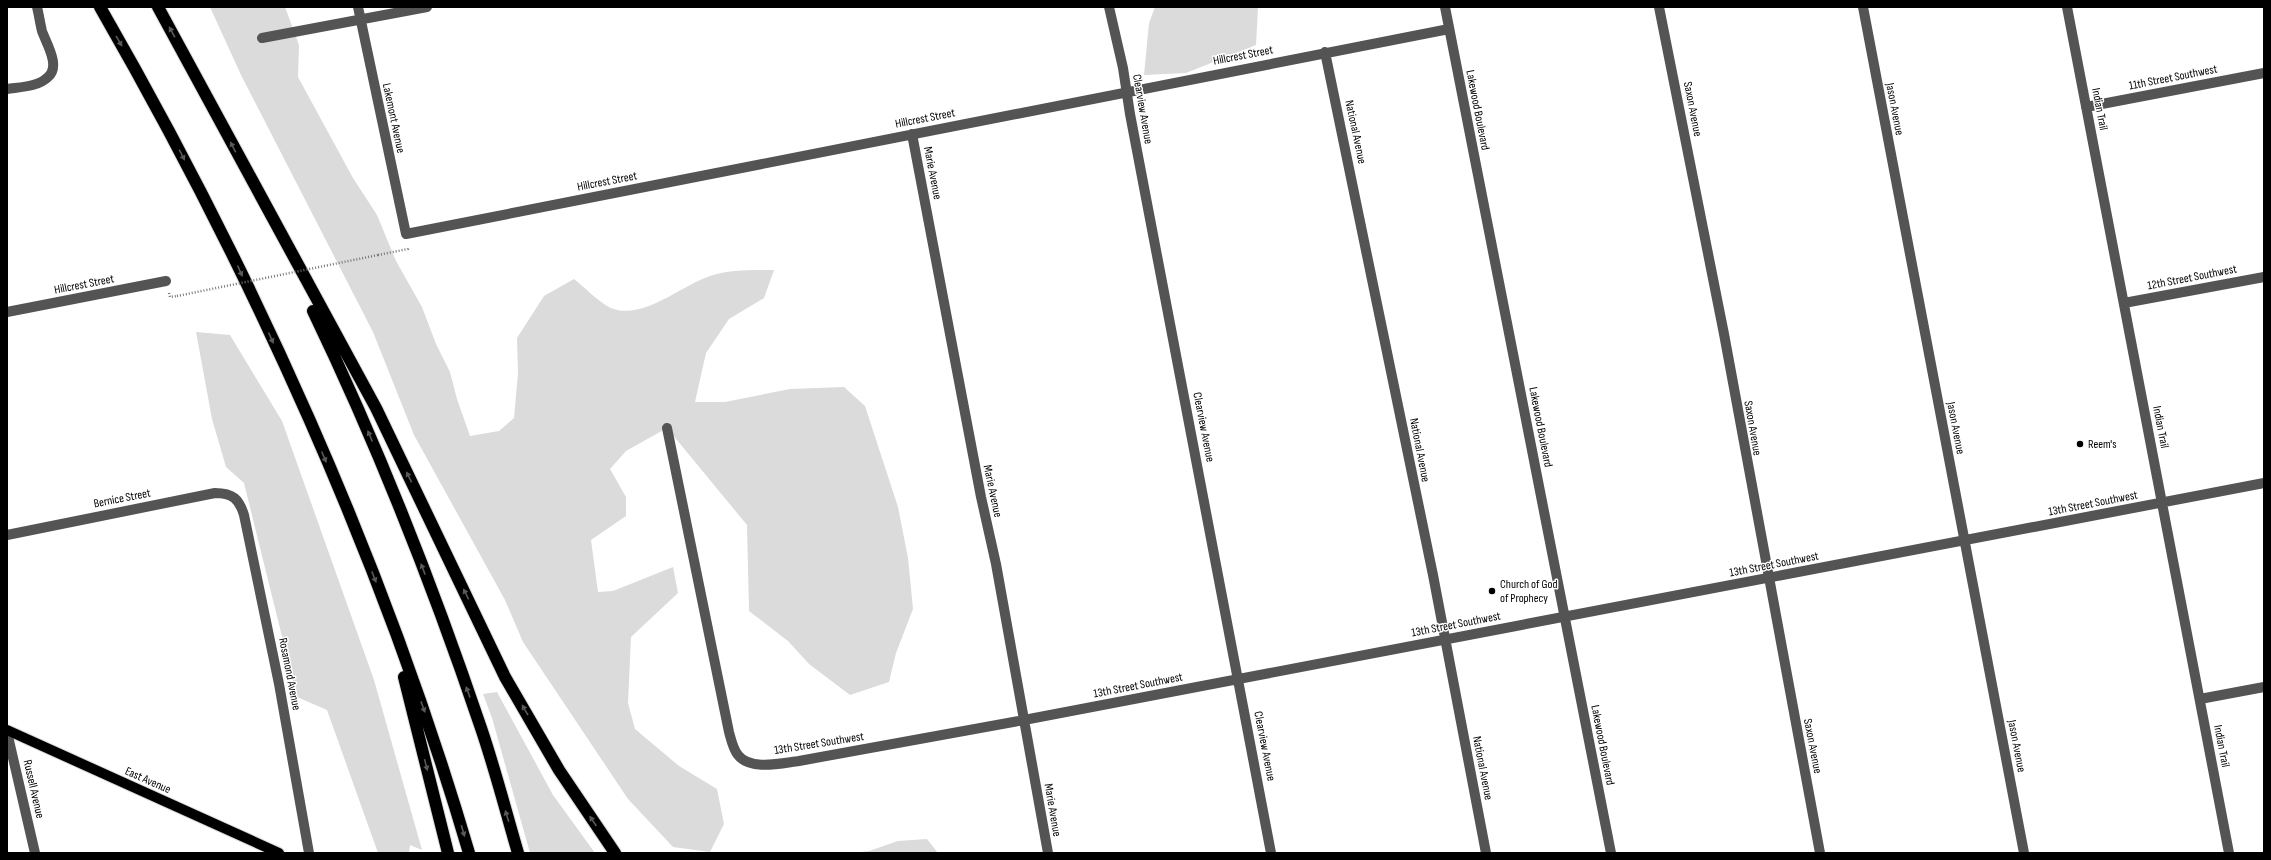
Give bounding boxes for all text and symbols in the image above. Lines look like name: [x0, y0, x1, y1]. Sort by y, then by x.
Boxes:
one-way arrow: [168, 26, 175, 38]
one-way arrow: [116, 35, 123, 47]
street label: Hillcrest Street: [1212, 42, 1275, 69]
street label: 11th Street Southwest: [2128, 62, 2219, 93]
street label: Lakewood Boulevard: [1462, 69, 1493, 152]
street label: Clearview Avenue: [1129, 73, 1156, 145]
street label: Saxon Avenue: [1680, 80, 1705, 138]
street label: Jason Avenue: [1882, 81, 1907, 137]
street label: Lakemont Avenue: [379, 82, 408, 155]
street label: Indian Trail: [2088, 87, 2111, 132]
street label: National Avenue: [1341, 99, 1370, 166]
street label: Hillcrest Street: [894, 105, 957, 132]
one-way arrow: [230, 141, 236, 153]
street label: Marie Avenue: [920, 145, 945, 201]
one-way arrow: [179, 149, 185, 160]
street label: Hillcrest Street: [576, 168, 639, 195]
street label: 12th Street Southwest: [2146, 261, 2238, 293]
one-way arrow: [238, 265, 244, 277]
street label: Hillcrest Street: [53, 271, 116, 298]
one-way arrow: [268, 333, 274, 344]
street label: Lakewood Boulevard: [1525, 386, 1556, 469]
street label: Clearview Avenue: [1189, 391, 1218, 463]
street label: Saxon Avenue: [1740, 399, 1765, 457]
street label: Jason Avenue: [1943, 400, 1968, 456]
street label: Indian Trail: [2149, 405, 2172, 450]
street label: National Avenue: [1406, 417, 1433, 484]
one-way arrow: [367, 430, 373, 441]
place label: Reem's: [2088, 437, 2117, 452]
marker: Reem's: [2075, 439, 2085, 449]
one-way arrow: [321, 451, 328, 463]
street label: Marie Avenue: [980, 463, 1005, 519]
one-way arrow: [406, 472, 413, 483]
street label: Bernice Street: [92, 486, 152, 511]
street label: 13th Street Southwest: [2047, 487, 2139, 519]
street label: 13th Street Southwest: [1728, 548, 1820, 580]
one-way arrow: [420, 563, 426, 575]
one-way arrow: [371, 572, 377, 584]
place label: Church of God of Prophecy: [1500, 577, 1557, 606]
marker: Church of God of Prophecy: [1487, 586, 1497, 596]
one-way arrow: [463, 589, 469, 600]
street label: 13th Street Southwest: [1410, 608, 1502, 640]
street label: Rosamond Avenue: [275, 637, 304, 712]
street label: 13th Street Southwest: [1092, 669, 1184, 701]
one-way arrow: [464, 685, 470, 697]
one-way arrow: [420, 702, 426, 714]
one-way arrow: [521, 704, 528, 716]
street label: Lakewood Boulevard: [1587, 704, 1618, 787]
street label: Clearview Avenue: [1250, 710, 1279, 782]
street label: Saxon Avenue: [1800, 717, 1825, 775]
street label: Jason Avenue: [2004, 718, 2029, 774]
street label: Indian Trail: [2210, 724, 2233, 769]
street label: 13th Street Southwest: [773, 729, 865, 758]
street label: National Avenue: [1469, 735, 1496, 802]
street label: Russell Avenue: [20, 758, 48, 820]
one-way arrow: [423, 759, 429, 771]
street label: East Avenue: [123, 764, 173, 797]
street label: Marie Avenue: [1040, 782, 1065, 838]
one-way arrow: [504, 809, 510, 821]
one-way arrow: [589, 815, 597, 826]
one-way arrow: [460, 825, 466, 837]

